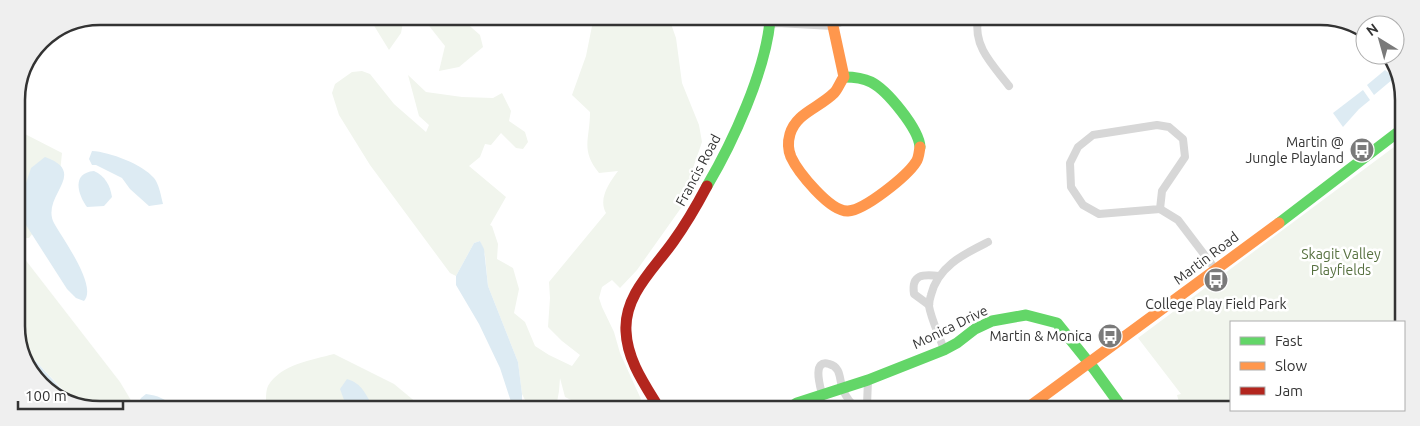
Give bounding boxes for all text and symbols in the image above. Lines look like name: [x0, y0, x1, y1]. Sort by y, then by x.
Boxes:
north arrow: [1355, 15, 1405, 65]
text: N: [1363, 20, 1381, 39]
street label: Francis Road: [672, 131, 724, 209]
place label: Martin @ Jungle Playland: [1245, 134, 1344, 166]
bus stop icon: Martin @ Jungle Playland: [1349, 137, 1375, 163]
street label: Martin Road: [1170, 228, 1242, 288]
park label: Skagit Valley Playfields: [1301, 246, 1381, 278]
bus stop icon: College Play Field Park: [1203, 267, 1229, 293]
place label: College Play Field Park: [1145, 296, 1287, 312]
street label: Monica Drive: [910, 302, 990, 352]
legend: [1230, 321, 1405, 411]
bus stop icon: Martin & Monica: [1097, 323, 1123, 349]
place label: Martin & Monica: [989, 328, 1092, 344]
text: Fast: [1275, 332, 1303, 349]
text: Slow: [1275, 357, 1308, 374]
scale bar: [18, 378, 122, 410]
text: Jam: [1275, 382, 1303, 399]
text: 100 m: [25, 387, 67, 404]

